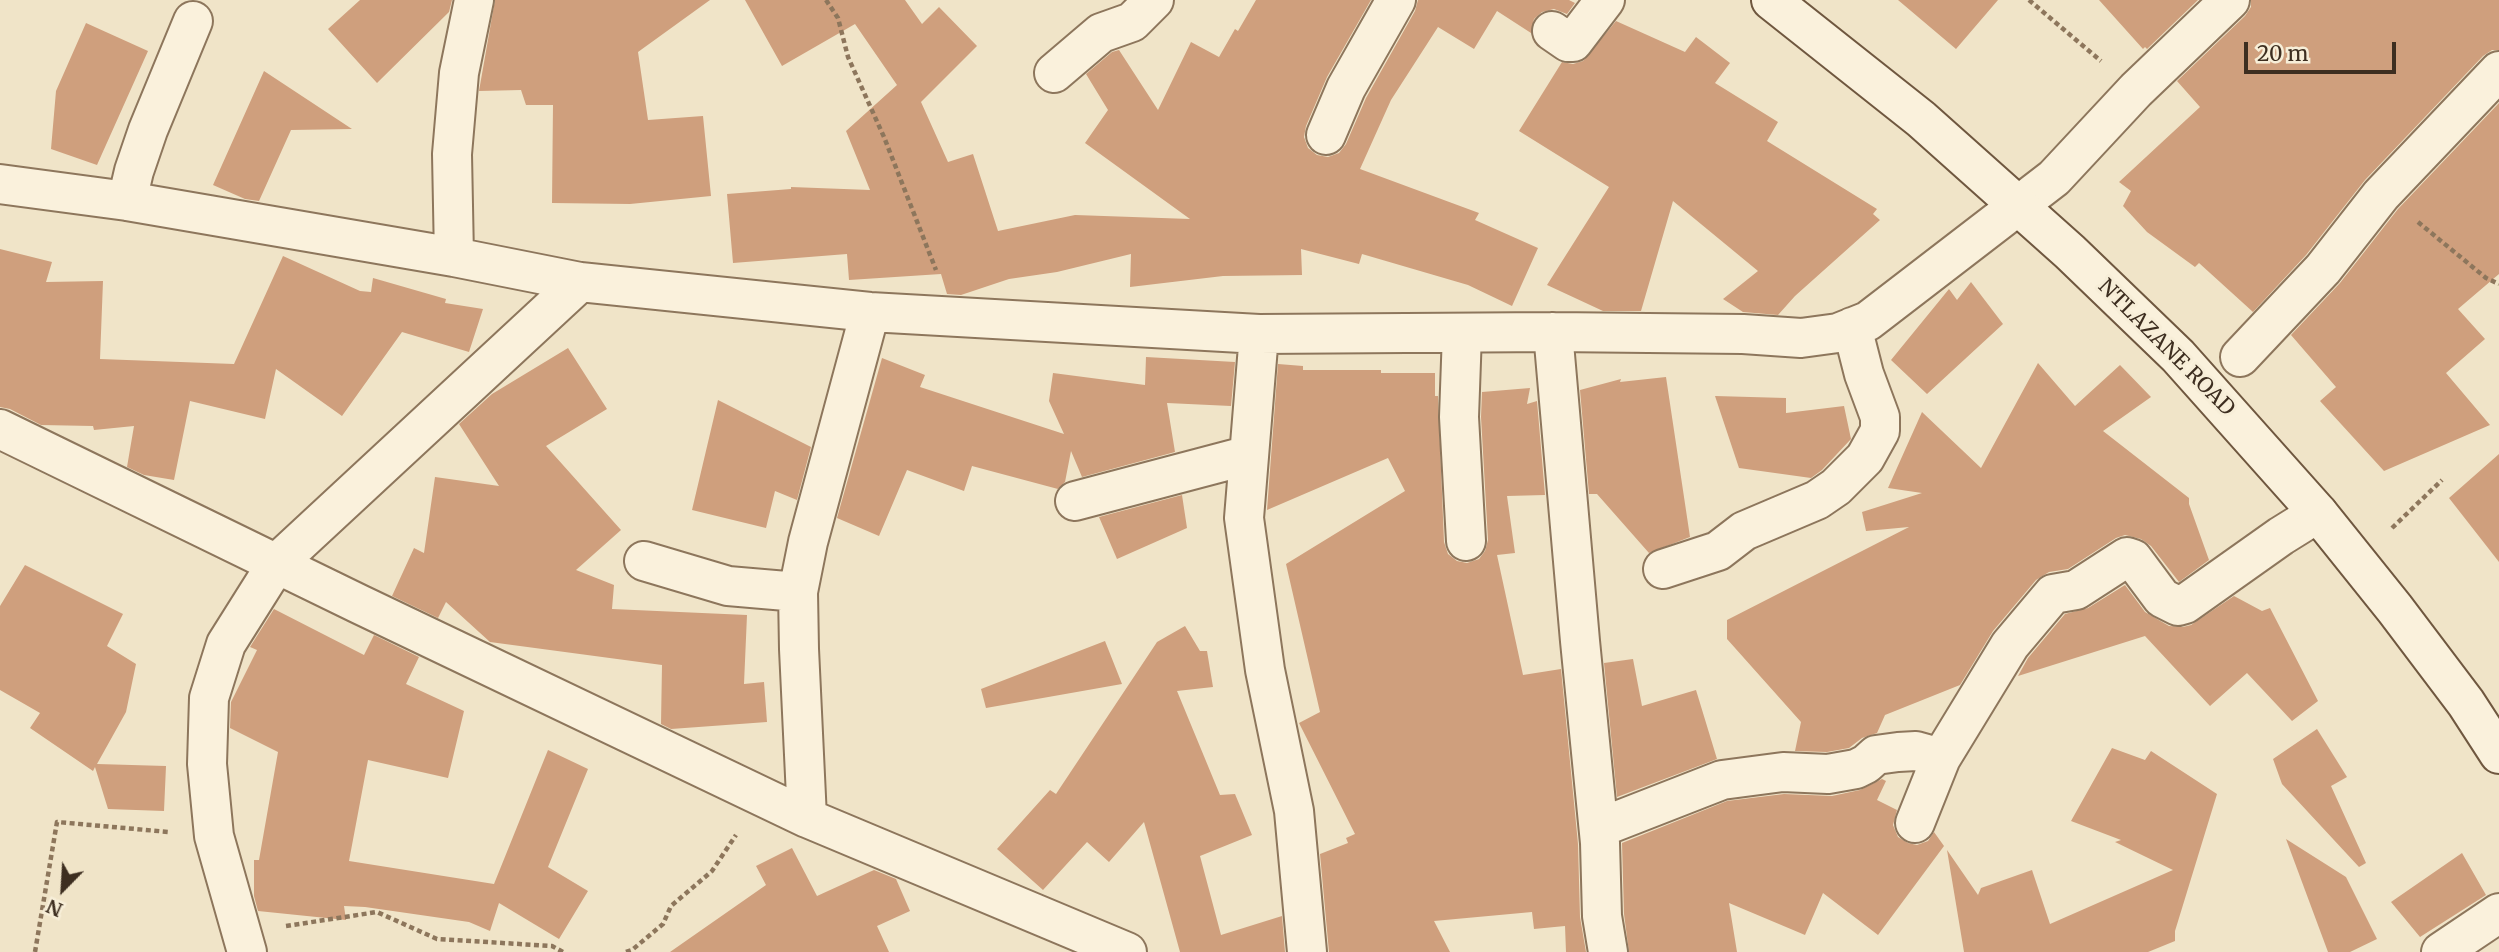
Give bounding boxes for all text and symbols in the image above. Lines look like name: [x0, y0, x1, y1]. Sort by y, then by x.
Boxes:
scale bar: [2247, 28, 2399, 72]
text: 20 m: [2257, 40, 2308, 67]
street label: NTLAZANE ROAD: [2092, 274, 2240, 422]
north arrow: [28, 854, 98, 924]
text: N: [43, 894, 66, 922]

